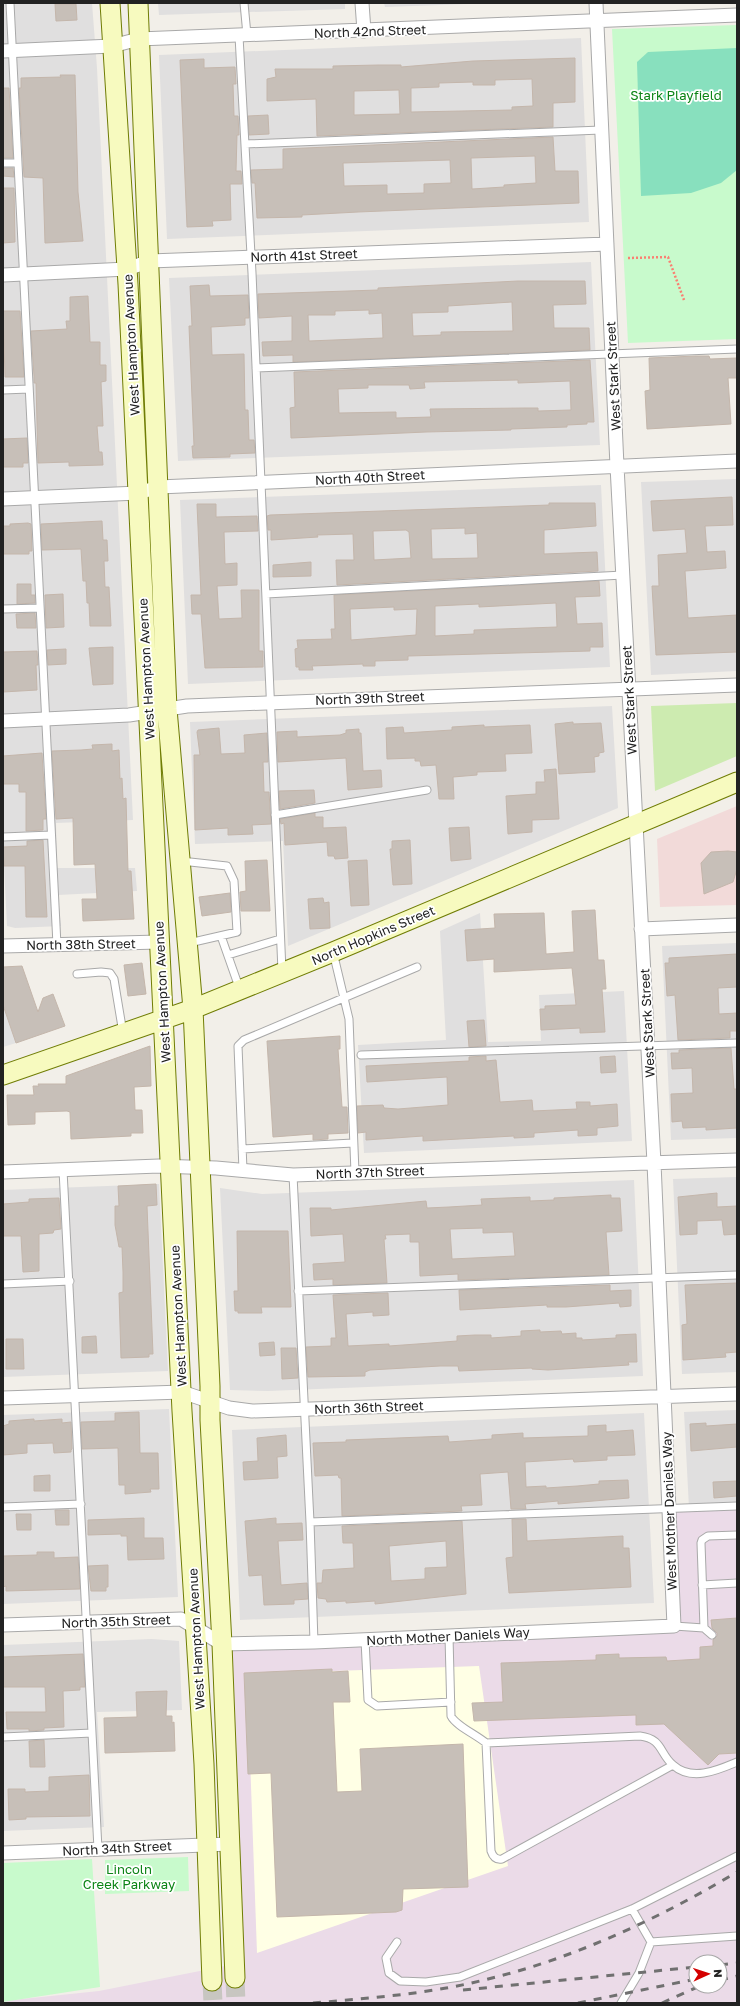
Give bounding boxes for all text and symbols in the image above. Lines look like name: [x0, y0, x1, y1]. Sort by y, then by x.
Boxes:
street label: North 42nd Street: [313, 21, 427, 41]
park label: Stark Playfield: [630, 87, 722, 103]
street label: North 41st Street: [250, 245, 358, 265]
street label: West Hampton Avenue: [119, 274, 143, 416]
street label: West Stark Street: [602, 321, 624, 431]
street label: North 40th Street: [314, 466, 426, 488]
street label: West Hampton Avenue: [134, 598, 158, 740]
street label: West Stark Street: [618, 645, 640, 755]
street label: North 39th Street: [315, 688, 425, 708]
street label: North Hopkins Street: [309, 902, 437, 968]
street label: West Hampton Avenue: [150, 921, 174, 1063]
street label: North 38th Street: [26, 935, 136, 953]
street label: West Stark Street: [636, 968, 658, 1078]
street label: North 37th Street: [315, 1162, 425, 1182]
street label: West Hampton Avenue: [166, 1245, 190, 1387]
street label: North 36th Street: [314, 1397, 424, 1417]
street label: West Mother Daniels Way: [658, 1431, 680, 1591]
street label: West Hampton Avenue: [184, 1568, 208, 1710]
street label: North 35th Street: [61, 1611, 171, 1631]
street label: North Mother Daniels Way: [366, 1624, 531, 1648]
street label: North 34th Street: [62, 1837, 172, 1859]
park label: Lincoln Creek Parkway: [83, 1861, 176, 1892]
north arrow: [688, 1954, 728, 1994]
text: N: [712, 1969, 725, 1978]

